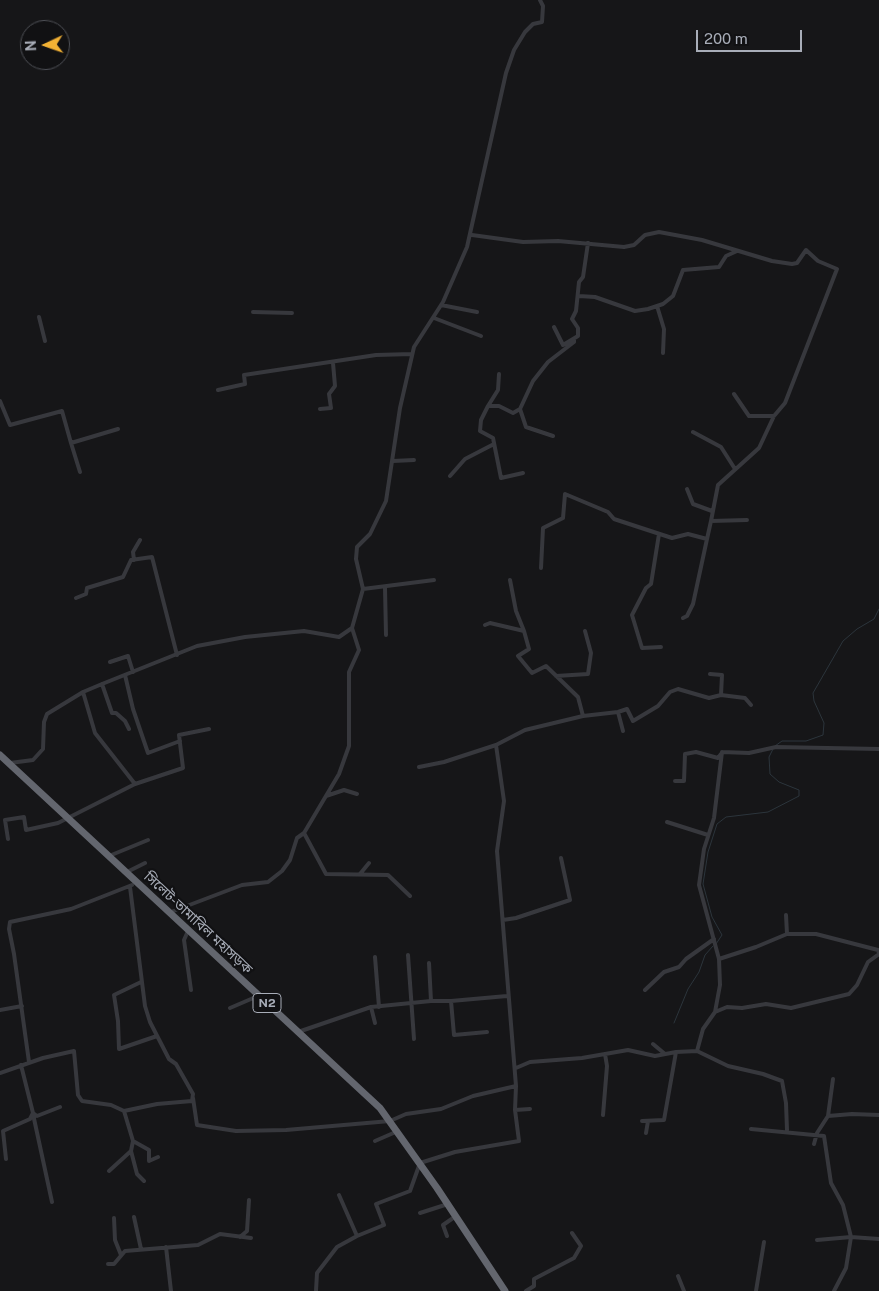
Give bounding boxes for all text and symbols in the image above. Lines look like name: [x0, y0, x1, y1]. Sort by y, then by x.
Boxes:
north arrow: [20, 20, 70, 70]
scale bar: [699, 20, 805, 52]
text: 200 m: [704, 30, 748, 47]
text: N: [23, 40, 39, 52]
street label: সিলেট-তামাবিল মহাসড়ক: [140, 868, 256, 978]
road number: N2: [253, 994, 281, 1012]

